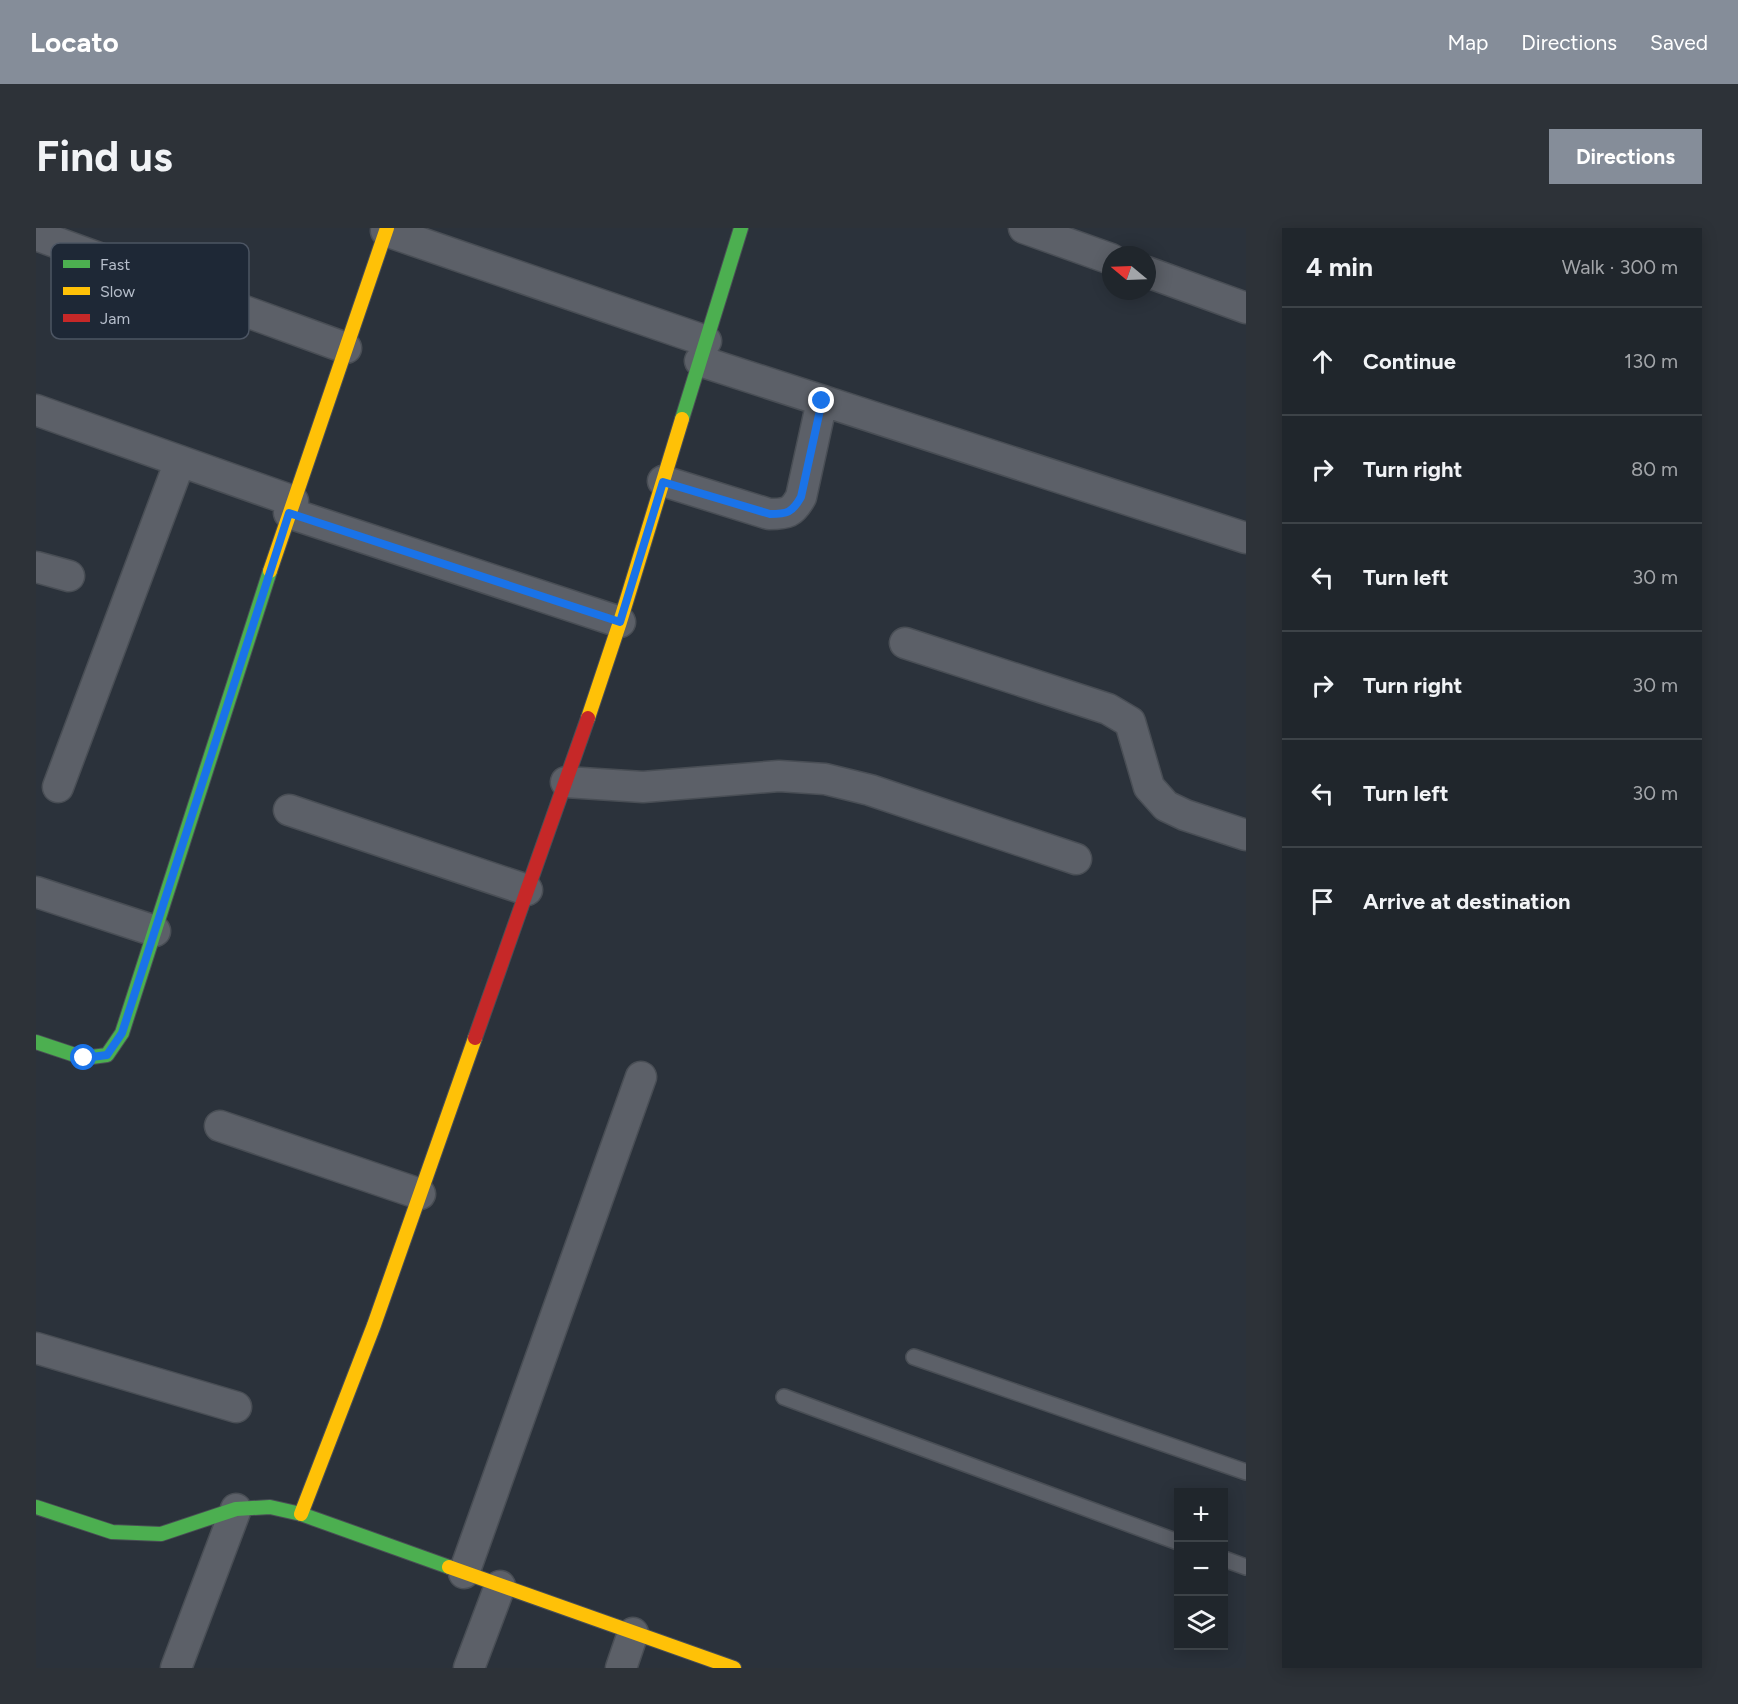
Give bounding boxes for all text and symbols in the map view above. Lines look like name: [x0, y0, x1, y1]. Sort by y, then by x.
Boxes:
text: Locato: [30, 25, 119, 59]
text: Map: [1447, 30, 1488, 55]
text: Directions: [1521, 30, 1617, 55]
text: Saved: [1650, 30, 1708, 55]
button: Directions: [1549, 129, 1702, 184]
text: Find us: [36, 131, 173, 182]
legend: [51, 243, 249, 339]
north arrow: [1102, 246, 1156, 300]
text: 4 min: [1306, 251, 1373, 283]
text: Fast: [100, 255, 130, 274]
text: Walk · 300 m: [1562, 255, 1678, 279]
text: Slow: [100, 282, 135, 301]
text: Jam: [100, 309, 130, 328]
icon: ahead: [1306, 345, 1339, 378]
text: Continue: [1363, 348, 1456, 375]
text: 130 m: [1624, 349, 1678, 373]
route end: [808, 387, 834, 413]
icon: right: [1306, 453, 1339, 486]
text: Turn right: [1363, 456, 1462, 483]
text: 80 m: [1631, 457, 1678, 481]
icon: left: [1306, 561, 1339, 594]
text: Turn left: [1363, 564, 1449, 591]
text: 30 m: [1632, 565, 1678, 589]
icon: right: [1306, 669, 1339, 702]
text: Turn right: [1363, 672, 1462, 699]
text: 30 m: [1632, 673, 1678, 697]
icon: left: [1306, 777, 1339, 810]
text: Turn left: [1363, 780, 1449, 807]
text: 30 m: [1632, 781, 1678, 805]
icon: arrive: [1306, 885, 1339, 918]
text: Arrive at destination: [1363, 888, 1571, 915]
route start: [70, 1044, 96, 1070]
map controls: [1174, 1488, 1228, 1650]
button: +: [1174, 1488, 1228, 1542]
button: −: [1174, 1542, 1228, 1596]
button: layers: [1174, 1596, 1228, 1650]

